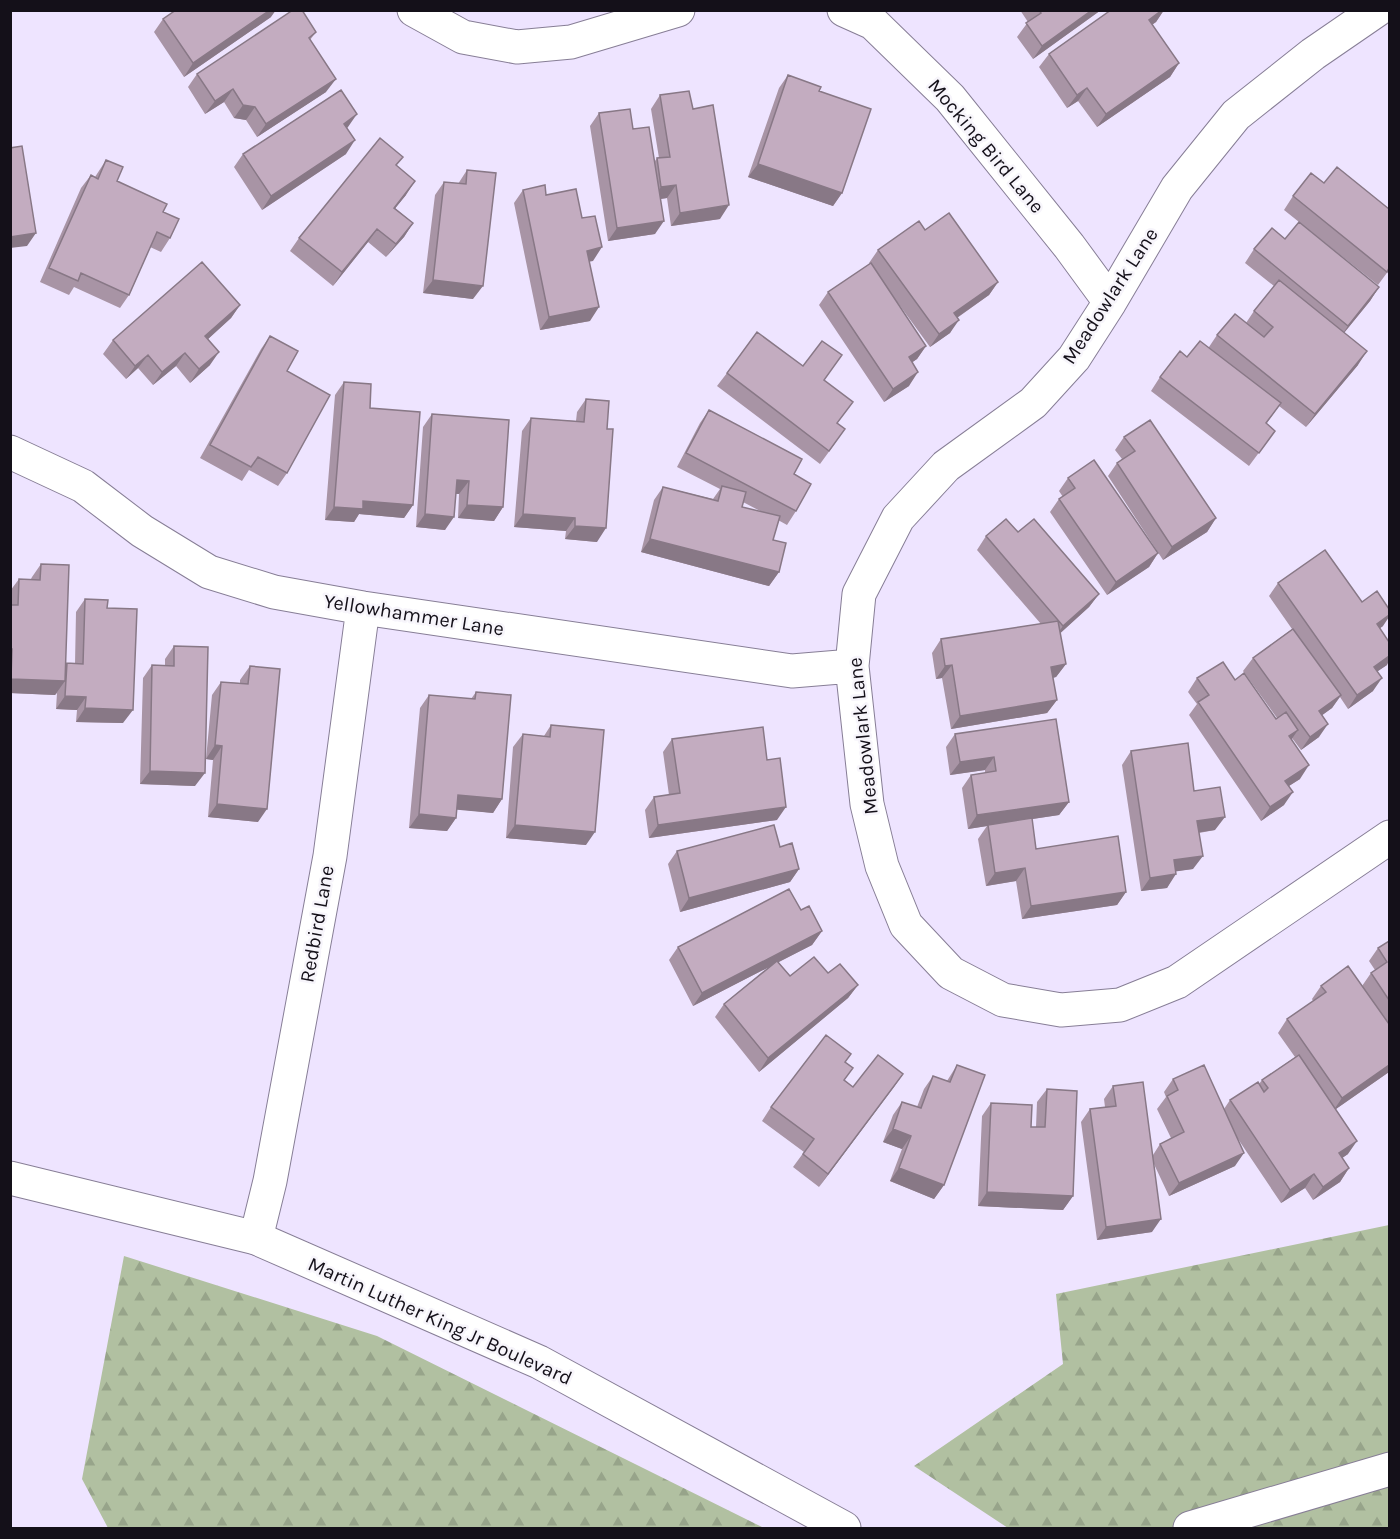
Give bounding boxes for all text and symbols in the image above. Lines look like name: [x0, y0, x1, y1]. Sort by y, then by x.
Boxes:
street label: Mocking Bird Lane: [923, 74, 1049, 218]
street label: Meadowlark Lane: [1057, 223, 1163, 369]
street label: Yellowhammer Lane: [322, 589, 506, 641]
street label: Meadowlark Lane: [843, 656, 883, 816]
street label: Redbird Lane: [295, 864, 339, 984]
street label: Martin Luther King Jr Boulevard: [304, 1252, 576, 1390]

